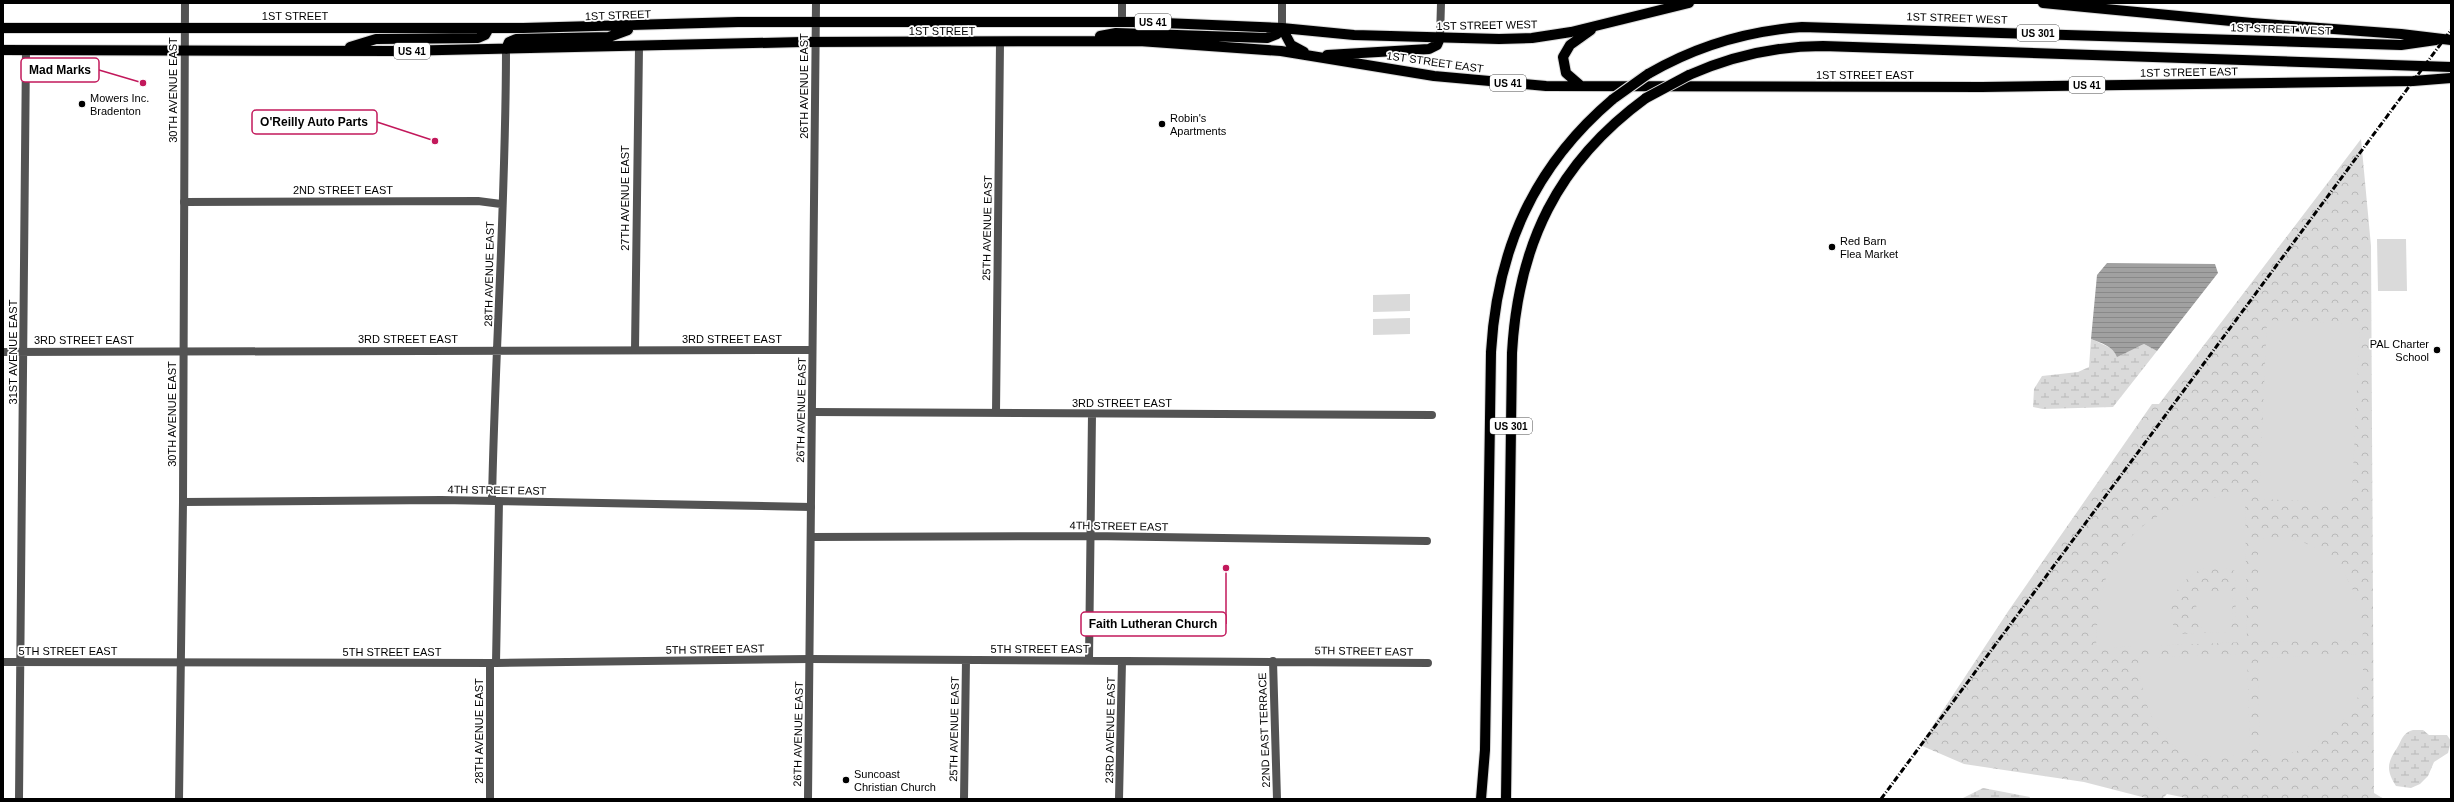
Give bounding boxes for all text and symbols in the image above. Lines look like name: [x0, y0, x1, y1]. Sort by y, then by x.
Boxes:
street label: 1ST STREET: [585, 8, 652, 22]
street label: 1ST STREET: [262, 10, 328, 22]
street label: 1ST STREET WEST: [1906, 10, 2008, 26]
road number: US 41: [1135, 14, 1171, 30]
street label: 1ST STREET WEST: [1436, 18, 1538, 32]
street label: 1ST STREET WEST: [2230, 21, 2332, 37]
street label: 1ST STREET: [909, 25, 975, 37]
road number: US 301: [2017, 25, 2059, 41]
street label: 26TH AVENUE EAST: [798, 33, 810, 139]
street label: 30TH AVENUE EAST: [167, 37, 179, 143]
road number: US 41: [394, 43, 430, 59]
street label: 1ST STREET EAST: [1386, 49, 1485, 75]
callout: Mad Marks: [21, 58, 99, 82]
text: Mad Marks: [29, 63, 91, 77]
street label: 1ST STREET EAST: [2140, 65, 2238, 79]
street label: 1ST STREET EAST: [1816, 69, 1914, 81]
road number: US 41: [1490, 75, 1526, 91]
road number: US 41: [2069, 77, 2105, 93]
place label: Mowers Inc. Bradenton: [90, 92, 149, 117]
marker: Mowers Inc. Bradenton: [77, 99, 87, 109]
callout: O'Reilly Auto Parts: [252, 110, 377, 134]
place label: Robin's Apartments: [1170, 112, 1227, 137]
text: O'Reilly Auto Parts: [260, 115, 368, 129]
marker: Robin's Apartments: [1157, 119, 1167, 129]
street label: 27TH AVENUE EAST: [619, 145, 631, 251]
street label: 25TH AVENUE EAST: [980, 175, 994, 281]
street label: 2ND STREET EAST: [293, 184, 393, 196]
street label: 28TH AVENUE EAST: [482, 221, 496, 327]
place label: Red Barn Flea Market: [1840, 235, 1898, 260]
marker: Red Barn Flea Market: [1827, 242, 1837, 252]
street label: 31ST AVENUE EAST: [7, 299, 19, 404]
street label: 3RD STREET EAST: [358, 333, 458, 345]
street label: 3RD STREET EAST: [682, 333, 782, 345]
street label: 3RD STREET EAST: [34, 334, 134, 346]
place label: PAL Charter School: [2370, 338, 2429, 363]
marker: PAL Charter School: [2432, 345, 2442, 355]
street label: 26TH AVENUE EAST: [794, 357, 808, 463]
street label: 30TH AVENUE EAST: [166, 361, 178, 467]
street label: 3RD STREET EAST: [1072, 397, 1172, 409]
road number: US 301: [1490, 418, 1532, 434]
street label: 4TH STREET EAST: [447, 483, 547, 497]
street label: 4TH STREET EAST: [1069, 519, 1169, 533]
callout: Faith Lutheran Church: [1081, 612, 1226, 636]
text: Faith Lutheran Church: [1089, 617, 1217, 631]
street label: 5TH STREET EAST: [665, 642, 765, 656]
street label: 5TH STREET EAST: [991, 643, 1090, 655]
street label: 5TH STREET EAST: [1314, 644, 1414, 658]
street label: 5TH STREET EAST: [19, 645, 118, 657]
street label: 5TH STREET EAST: [343, 646, 442, 658]
street label: 22ND EAST TERRACE: [1256, 672, 1272, 788]
street label: 25TH AVENUE EAST: [947, 676, 961, 782]
street label: 23RD AVENUE EAST: [1103, 676, 1117, 783]
street label: 28TH AVENUE EAST: [473, 678, 485, 784]
street label: 26TH AVENUE EAST: [791, 681, 805, 787]
place label: Suncoast Christian Church: [854, 768, 936, 793]
marker: Suncoast Christian Church: [841, 775, 851, 785]

